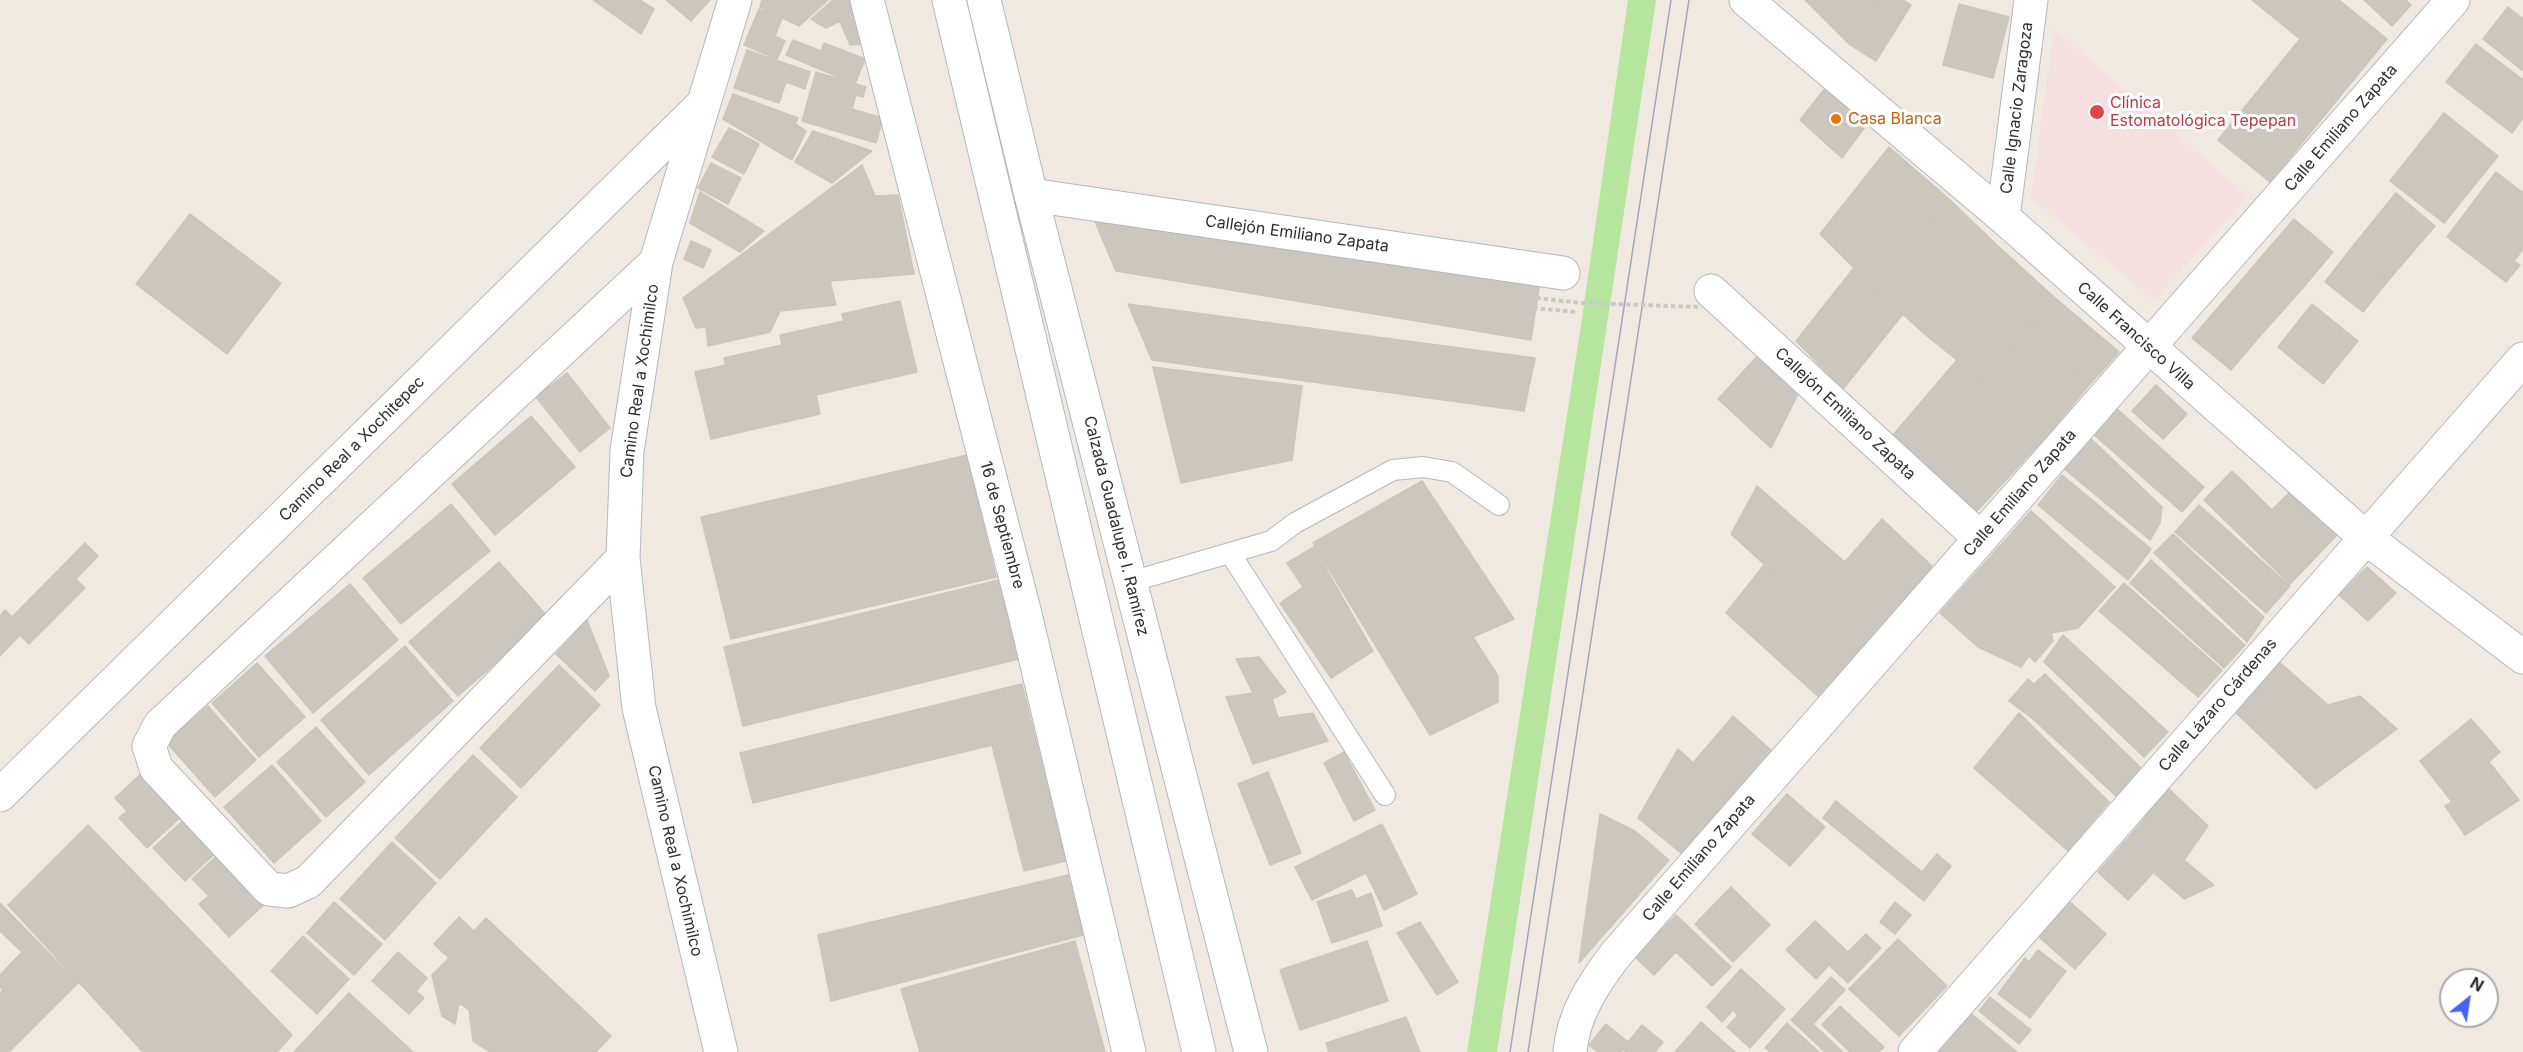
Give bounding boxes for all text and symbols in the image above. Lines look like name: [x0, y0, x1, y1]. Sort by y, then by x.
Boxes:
street label: Calle Ignacio Zaragoza: [1997, 21, 2037, 195]
street label: Calle Emiliano Zapata: [2281, 60, 2401, 196]
place label: Clínica Estomatológica Tepepan: [2110, 93, 2296, 131]
marker: Clínica Estomatológica Tepepan: [2088, 103, 2106, 121]
place label: Casa Blanca: [1848, 109, 1942, 129]
marker: Casa Blanca: [1829, 112, 1843, 126]
street label: Callejón Emiliano Zapata: [1204, 212, 1390, 256]
street label: Calle Francisco Villa: [2073, 278, 2199, 394]
street label: Camino Real a Xochimilco: [617, 283, 663, 479]
street label: Callejón Emiliano Zapata: [1771, 344, 1919, 484]
street label: Camino Real a Xochitepec: [275, 372, 429, 526]
street label: Calzada Guadalupe I. Ramírez: [1079, 414, 1153, 638]
street label: Calle Emiliano Zapata: [1960, 425, 2080, 561]
street label: 16 de Septiembre: [976, 459, 1028, 591]
street label: Calle Lázaro Cárdenas: [2155, 634, 2281, 776]
street label: Camino Real a Xochimilco: [644, 764, 706, 958]
street label: Calle Emiliano Zapata: [1639, 790, 1759, 926]
north arrow: [2439, 968, 2499, 1028]
text: N: [2467, 972, 2487, 996]

